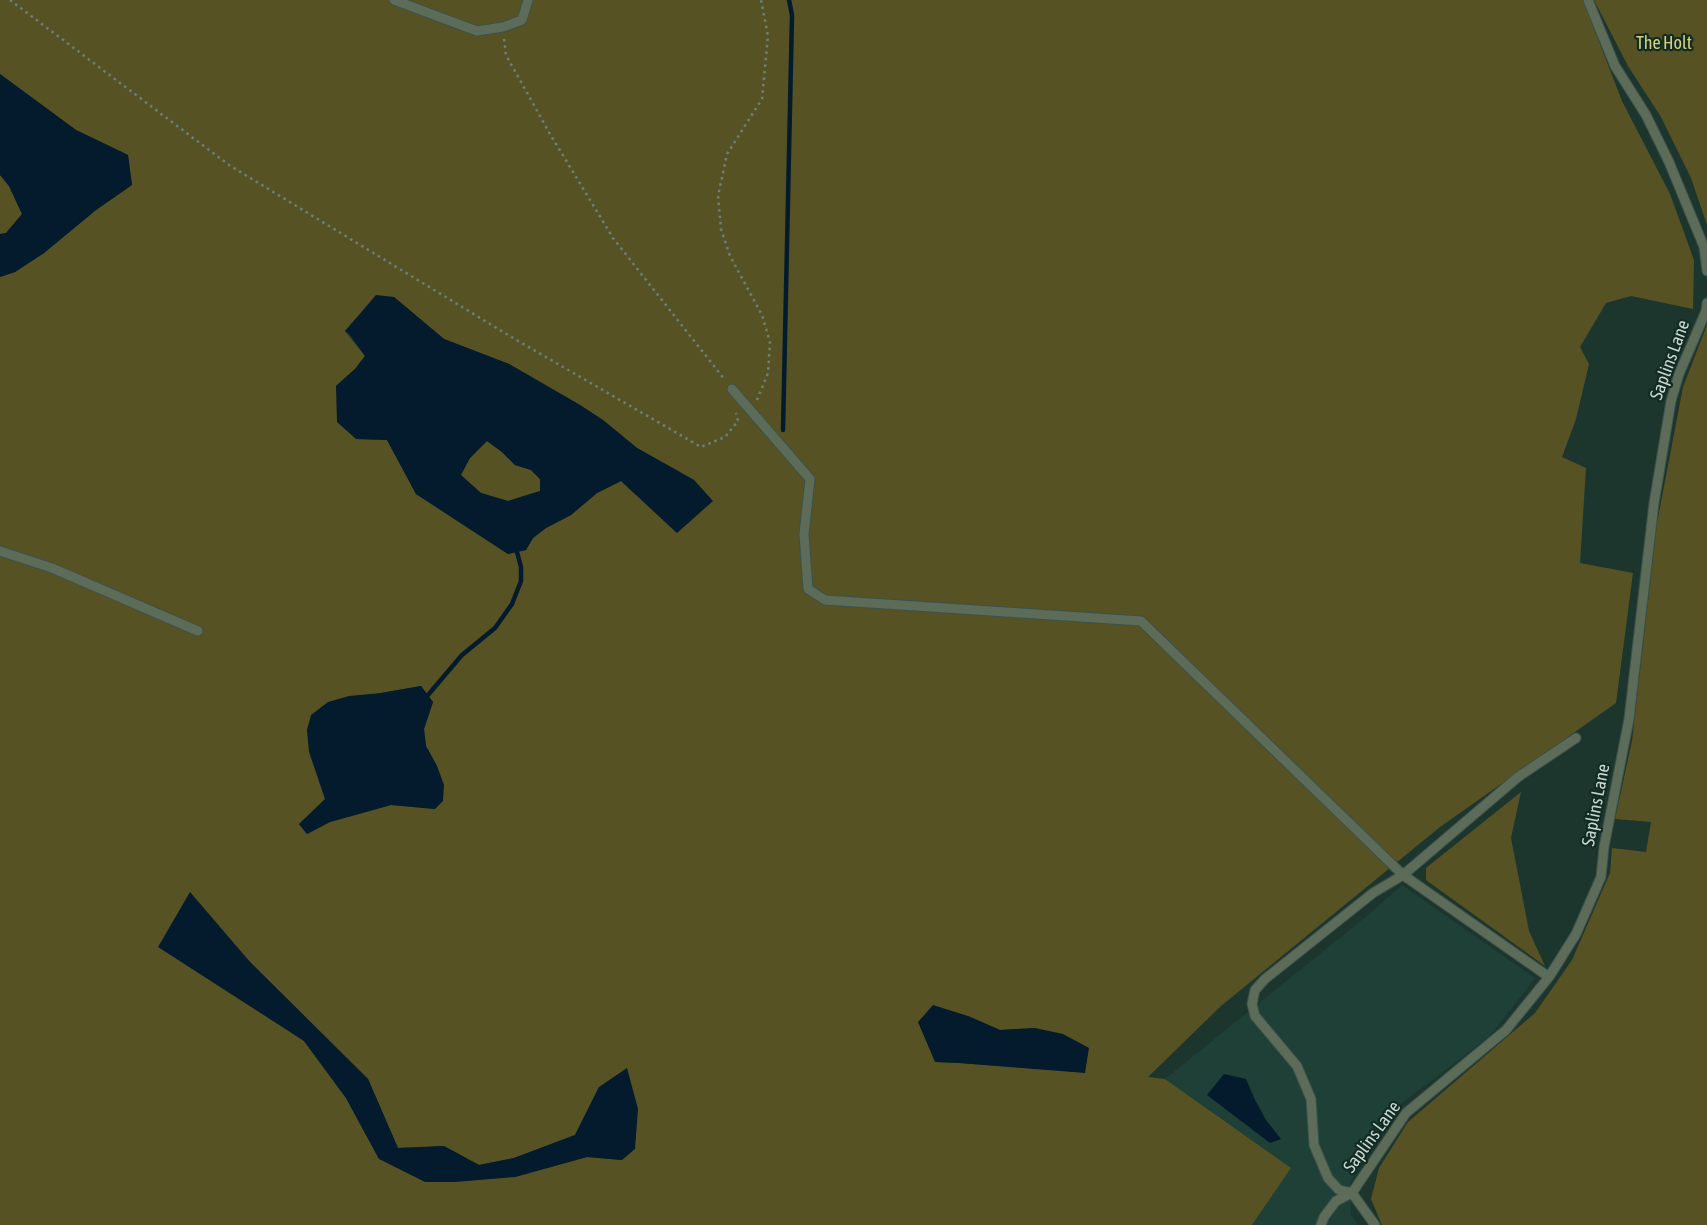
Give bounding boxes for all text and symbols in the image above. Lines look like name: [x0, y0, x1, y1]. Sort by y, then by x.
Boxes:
park label: The Holt: [1636, 32, 1692, 54]
street label: Saplins Lane: [1646, 317, 1694, 403]
street label: Saplins Lane: [1577, 762, 1615, 848]
street label: Saplins Lane: [1339, 1097, 1405, 1177]

